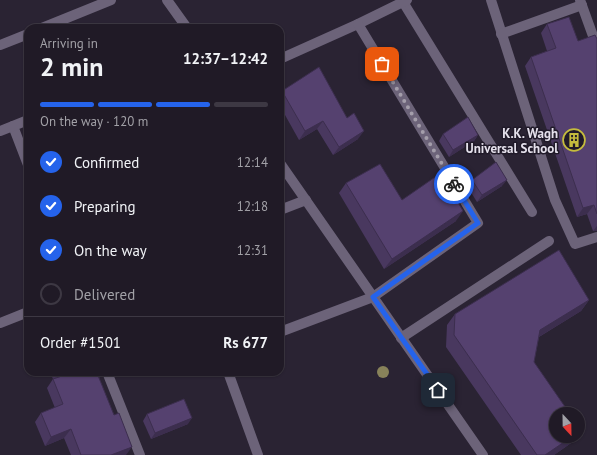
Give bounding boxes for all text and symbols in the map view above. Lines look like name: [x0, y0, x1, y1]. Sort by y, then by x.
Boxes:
text: Arriving in: [40, 35, 98, 52]
pin: [365, 47, 399, 81]
text: 12:37–12:42: [183, 49, 268, 68]
text: 2 min: [40, 50, 103, 83]
icon: bag: [371, 53, 393, 75]
text: On the way · 120 m: [40, 113, 148, 130]
place label: K.K. Wagh Universal School: [466, 125, 558, 157]
building icon: K.K. Wagh Universal School: [561, 127, 587, 153]
icon: check: [40, 151, 62, 173]
text: Confirmed: [74, 153, 139, 172]
text: 12:14: [237, 154, 268, 171]
courier: [434, 164, 474, 204]
icon: bike: [443, 173, 465, 195]
icon: check: [40, 195, 62, 217]
text: Preparing: [74, 197, 136, 216]
text: 12:18: [237, 198, 268, 215]
icon: check: [40, 239, 62, 261]
text: On the way: [74, 241, 147, 260]
text: 12:31: [237, 242, 268, 259]
text: Delivered: [74, 285, 135, 304]
text: Order #1501: [40, 333, 121, 352]
text: Rs 677: [223, 333, 268, 352]
pin: [421, 373, 455, 407]
icon: home: [427, 379, 449, 401]
north arrow: [549, 407, 585, 443]
map controls: [549, 407, 585, 443]

